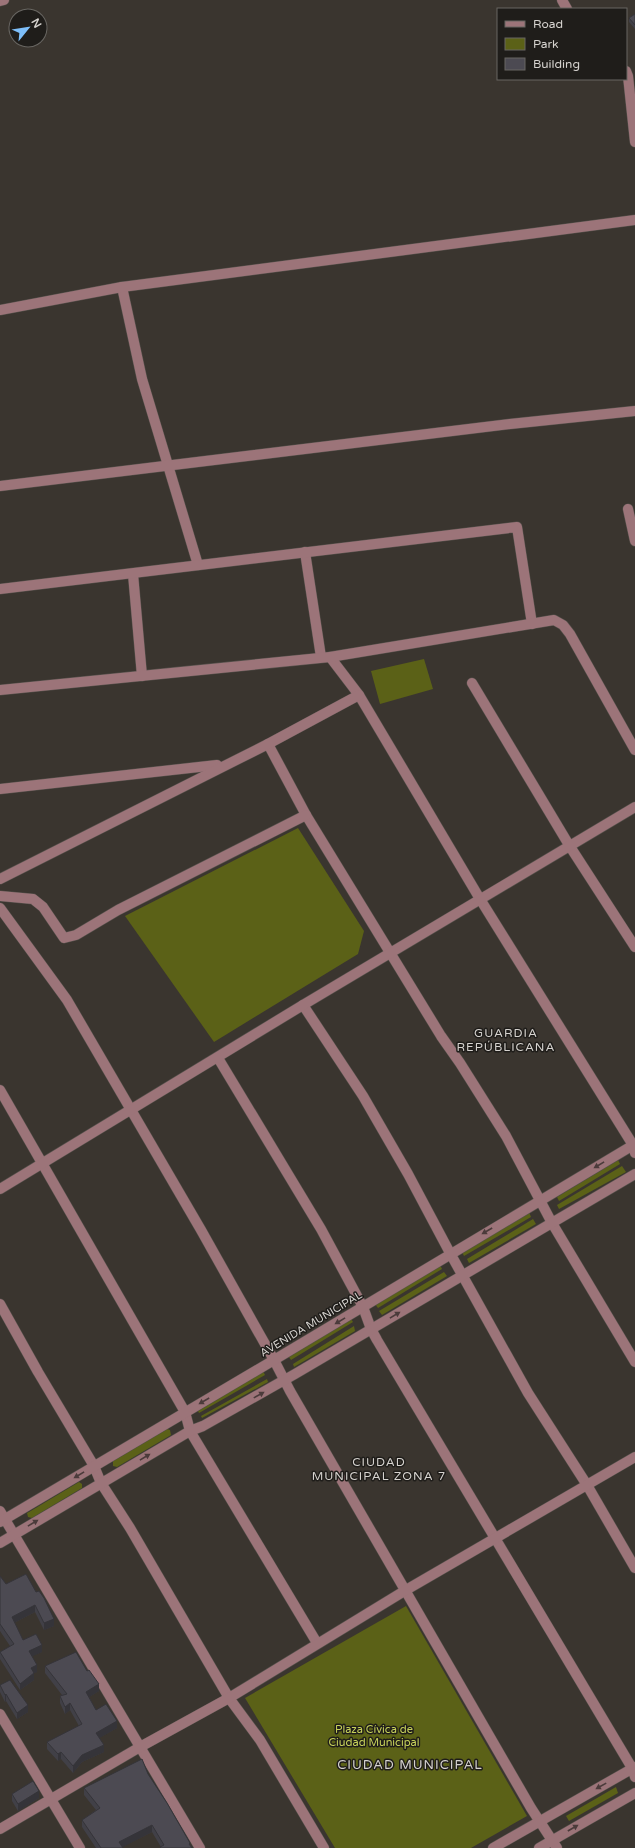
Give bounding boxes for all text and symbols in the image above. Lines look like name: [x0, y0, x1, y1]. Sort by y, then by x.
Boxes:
north arrow: [8, 8, 48, 48]
legend: [497, 8, 627, 80]
text: N: [28, 16, 44, 30]
text: Road: [533, 17, 563, 31]
text: Park: [533, 37, 559, 51]
text: Building: [533, 57, 580, 71]
district label: GUARDIA REPÚBLICANA: [457, 1026, 555, 1054]
one-way arrow: [594, 1161, 604, 1169]
one-way arrow: [481, 1228, 493, 1235]
street label: AVENIDA MUNICIPAL: [258, 1288, 365, 1360]
one-way arrow: [389, 1311, 401, 1318]
one-way arrow: [334, 1317, 346, 1324]
one-way arrow: [253, 1391, 265, 1398]
one-way arrow: [198, 1398, 210, 1405]
one-way arrow: [139, 1454, 151, 1461]
district label: CIUDAD MUNICIPAL ZONA 7: [312, 1455, 446, 1483]
one-way arrow: [73, 1471, 85, 1478]
one-way arrow: [27, 1520, 39, 1527]
park label: Plaza Cívica de Ciudad Municipal: [328, 1723, 420, 1749]
district label: CIUDAD MUNICIPAL: [337, 1757, 483, 1773]
one-way arrow: [595, 1783, 607, 1789]
one-way arrow: [567, 1825, 579, 1832]

